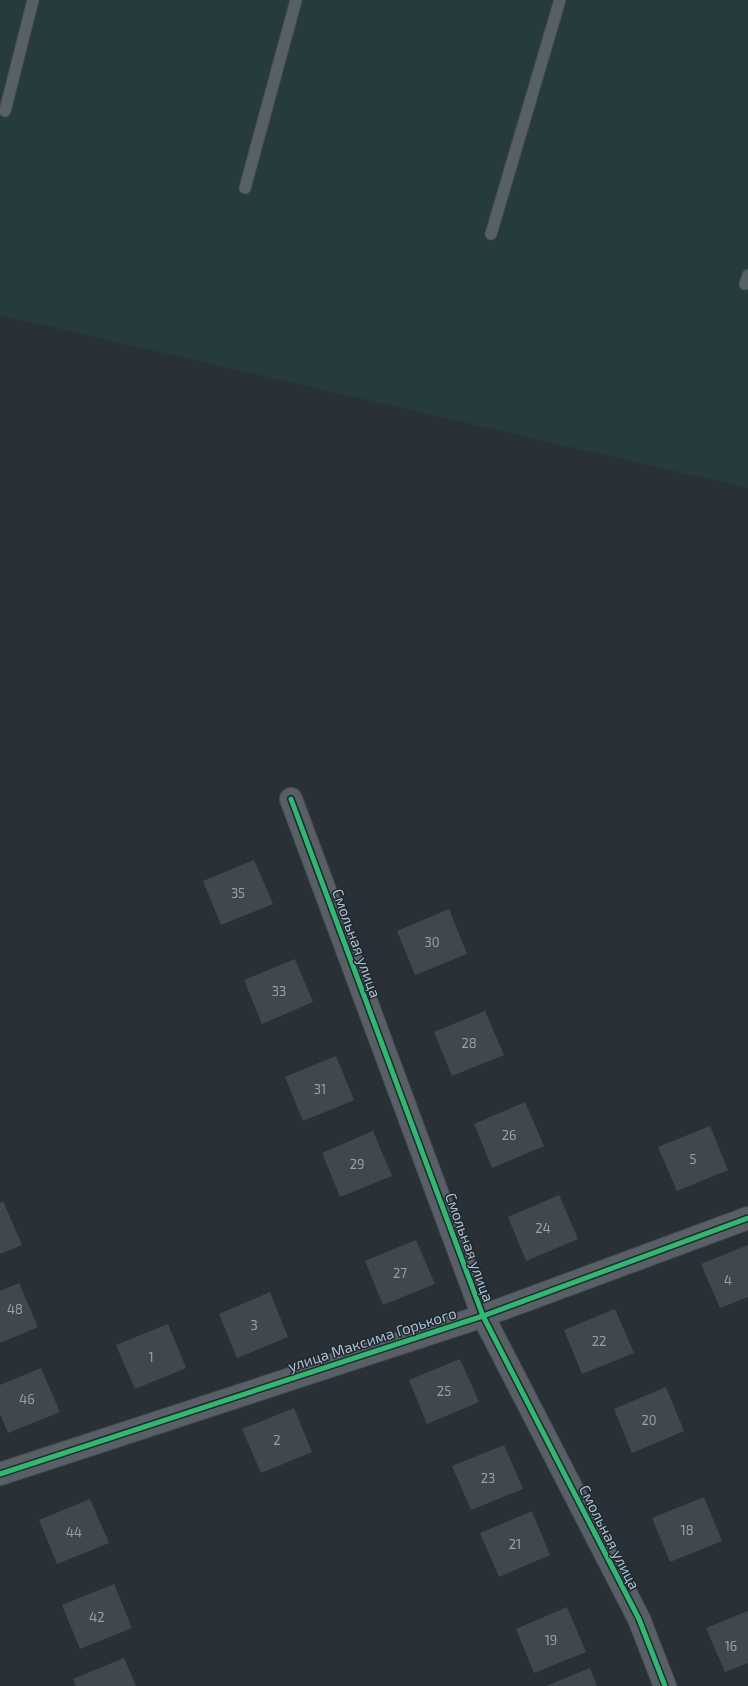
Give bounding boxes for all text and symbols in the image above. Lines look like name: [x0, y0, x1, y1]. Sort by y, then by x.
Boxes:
house number: 35: [231, 885, 245, 901]
street label: Смольная улица: [328, 886, 385, 1000]
house number: 30: [424, 934, 440, 950]
house number: 33: [272, 983, 286, 999]
house number: 28: [461, 1035, 477, 1051]
house number: 31: [314, 1081, 326, 1097]
house number: 26: [502, 1127, 516, 1143]
house number: 5: [690, 1151, 697, 1167]
house number: 29: [350, 1156, 364, 1172]
street label: Смольная улица: [441, 1190, 498, 1304]
house number: 24: [535, 1220, 551, 1236]
house number: 27: [393, 1265, 407, 1281]
house number: 4: [724, 1272, 732, 1288]
house number: 48: [7, 1301, 23, 1317]
street label: улица Максима Горького: [285, 1303, 459, 1376]
house number: 3: [250, 1317, 258, 1333]
house number: 22: [592, 1333, 606, 1349]
house number: 1: [148, 1349, 154, 1365]
house number: 25: [437, 1383, 451, 1399]
house number: 46: [19, 1391, 35, 1407]
house number: 20: [641, 1412, 657, 1428]
house number: 2: [273, 1432, 281, 1448]
house number: 23: [481, 1470, 495, 1486]
street label: Смольная улица: [575, 1482, 644, 1593]
house number: 18: [680, 1522, 694, 1538]
house number: 44: [66, 1524, 82, 1540]
house number: 21: [509, 1536, 521, 1552]
house number: 42: [89, 1609, 105, 1625]
house number: 19: [545, 1632, 557, 1648]
house number: 16: [725, 1638, 737, 1654]

